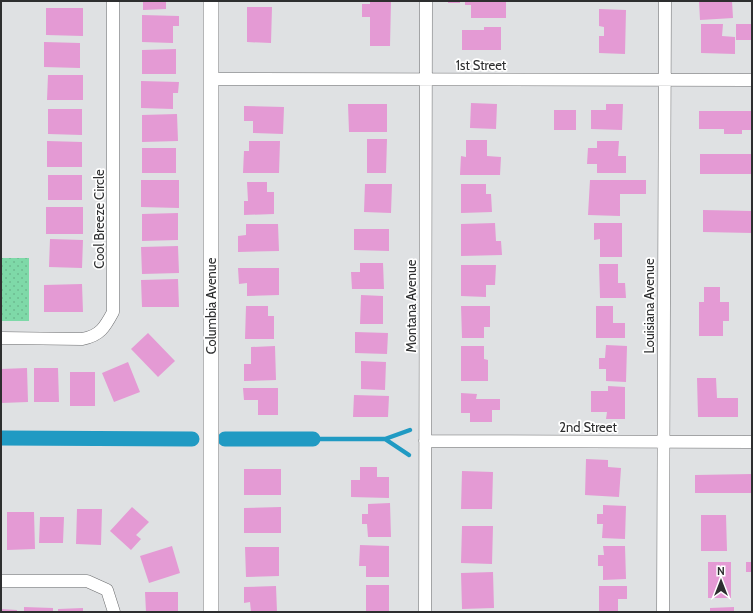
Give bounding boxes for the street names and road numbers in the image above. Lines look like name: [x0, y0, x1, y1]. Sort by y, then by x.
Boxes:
street label: 1st Street: [456, 57, 507, 73]
street label: Cool Breeze Circle: [91, 169, 107, 269]
street label: Columbia Avenue: [203, 257, 219, 354]
street label: Louisiana Avenue: [641, 258, 657, 354]
street label: Montana Avenue: [403, 259, 419, 353]
street label: 2nd Street: [559, 419, 617, 435]

